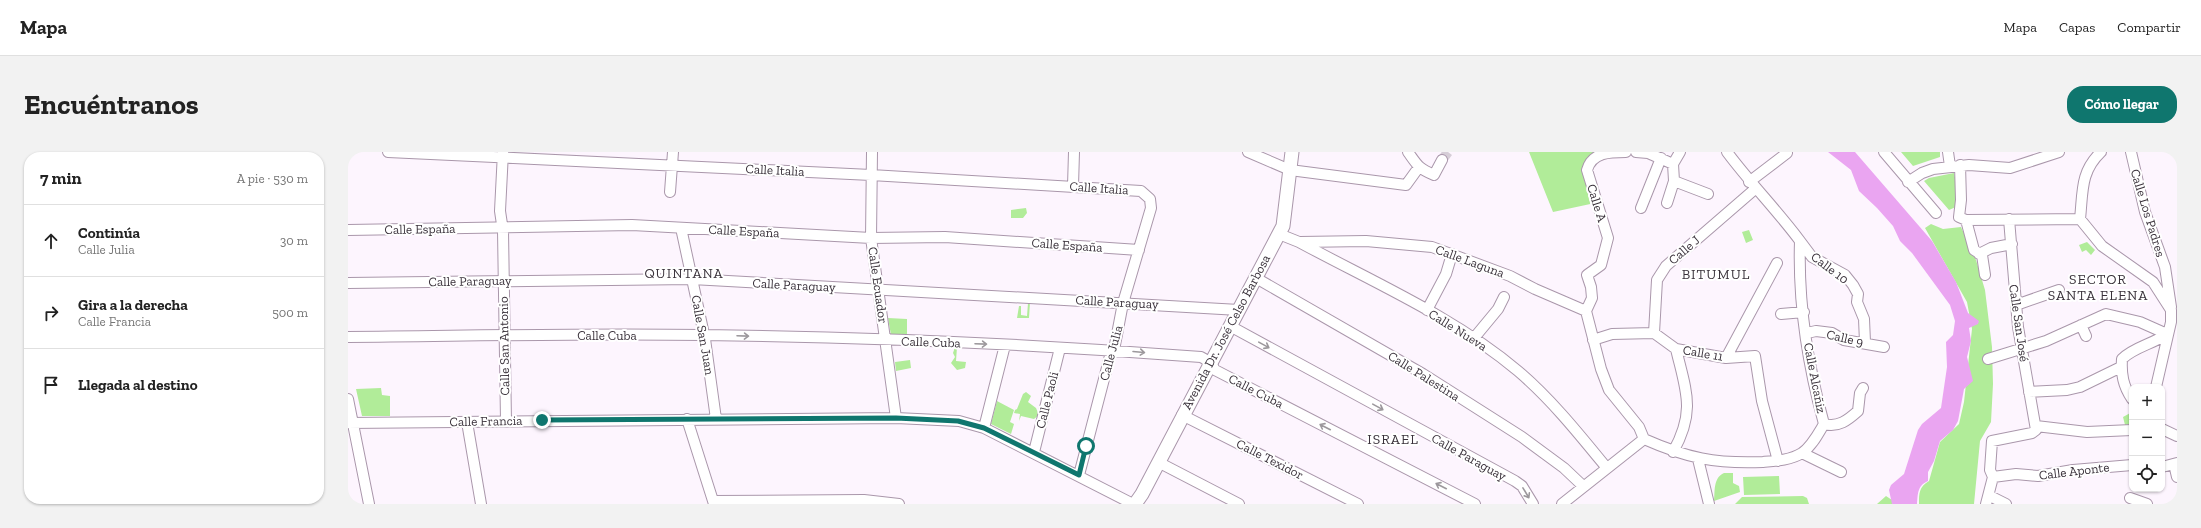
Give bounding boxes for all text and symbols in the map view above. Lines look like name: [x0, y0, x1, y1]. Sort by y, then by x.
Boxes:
text: Mapa: [20, 16, 67, 39]
text: Mapa: [2004, 19, 2037, 36]
text: Capas: [2059, 19, 2095, 36]
text: Compartir: [2117, 19, 2181, 36]
button: Cómo llegar: [2067, 86, 2177, 123]
text: Encuéntranos: [24, 88, 199, 121]
street label: Calle Italia: [745, 161, 806, 179]
street label: Calle Los Padres: [2128, 167, 2169, 259]
text: 7 min: [40, 168, 82, 188]
text: A pie · 530 m: [237, 171, 308, 186]
street label: Calle Italia: [1069, 178, 1130, 198]
street label: Calle A: [1584, 182, 1610, 224]
street label: Calle España: [384, 221, 456, 237]
street label: Calle España: [708, 222, 781, 240]
text: Continúa: [78, 224, 140, 242]
icon: ahead: [40, 230, 62, 252]
street label: Calle J: [1665, 232, 1703, 268]
text: 30 m: [280, 233, 308, 248]
street label: Calle España: [1031, 235, 1104, 255]
text: Calle Julia: [78, 242, 135, 257]
street label: Calle Laguna: [1434, 242, 1507, 281]
street label: Calle Ecuador: [865, 246, 891, 324]
street label: Calle 10: [1808, 249, 1852, 287]
street label: Avenida Dr. José Celso Barbosa: [1179, 252, 1274, 412]
district label: QUINTANA: [644, 265, 724, 282]
district label: BITUMUL: [1682, 266, 1750, 283]
district label: SECTOR SANTA ELENA: [2048, 271, 2148, 304]
street label: Calle Paraguay: [428, 273, 512, 289]
street label: Calle Paraguay: [752, 275, 836, 295]
street label: Calle San José: [2006, 283, 2032, 363]
street label: Calle Paraguay: [1075, 292, 1159, 312]
street label: Calle San Juan: [689, 294, 717, 377]
text: Gira a la derecha: [78, 296, 188, 314]
street label: Calle San Antonio: [496, 296, 512, 396]
icon: right: [40, 302, 62, 324]
text: 500 m: [272, 305, 308, 320]
street label: Calle Nueva: [1426, 306, 1491, 354]
text: Calle Francia: [78, 314, 151, 329]
street label: Calle Julia: [1096, 323, 1126, 382]
street label: Calle 9: [1825, 326, 1865, 350]
street label: Calle Cuba: [577, 328, 637, 343]
one-way arrow: [736, 332, 749, 340]
street label: Calle Cuba: [901, 333, 962, 351]
one-way arrow: [974, 340, 987, 348]
one-way arrow: [1258, 341, 1270, 349]
street label: Calle Alcañiz: [1801, 341, 1829, 415]
street label: Calle 11: [1682, 342, 1724, 364]
street label: Calle Palestina: [1385, 348, 1463, 404]
one-way arrow: [1132, 349, 1145, 356]
street label: Calle Paoli: [1033, 370, 1061, 430]
street label: Calle Cuba: [1226, 371, 1287, 412]
icon: arrive: [40, 374, 62, 396]
text: Llegada al destino: [78, 376, 198, 394]
map controls: [2129, 384, 2165, 492]
button: +: [2129, 384, 2165, 420]
one-way arrow: [1372, 404, 1384, 411]
route end: [533, 411, 551, 429]
street label: Calle Francia: [449, 413, 523, 429]
button: −: [2129, 420, 2165, 456]
one-way arrow: [1320, 422, 1332, 430]
street label: Calle Paraguay: [1429, 430, 1509, 484]
district label: ISRAEL: [1367, 431, 1419, 448]
street label: Calle Texidor: [1234, 436, 1306, 482]
route start: [1077, 437, 1095, 455]
button: locate: [2129, 456, 2165, 492]
street label: Calle Aponte: [2038, 459, 2110, 483]
one-way arrow: [1435, 482, 1447, 489]
one-way arrow: [1522, 487, 1530, 499]

